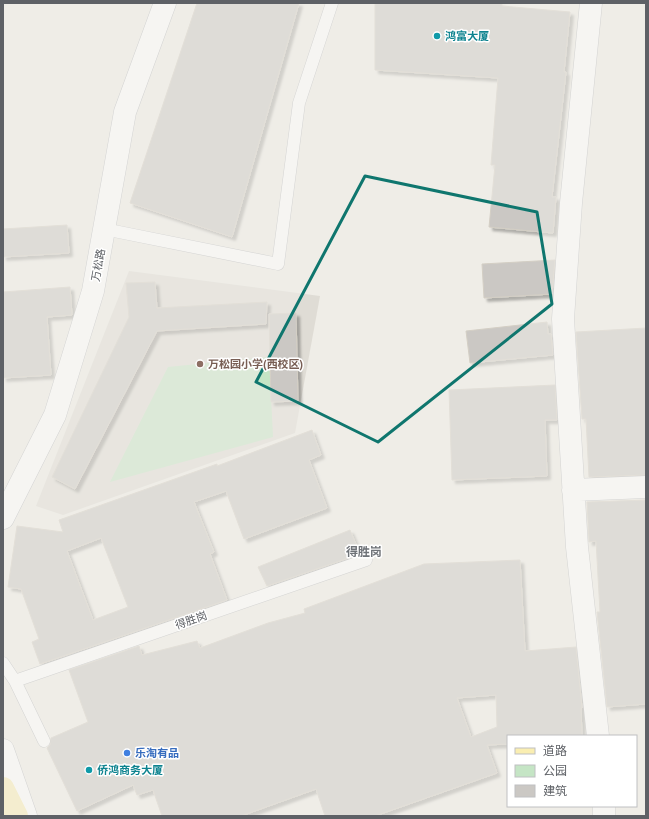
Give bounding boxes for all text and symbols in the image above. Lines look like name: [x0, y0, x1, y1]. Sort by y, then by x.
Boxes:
place label: 鸿富大厦: [445, 29, 489, 43]
marker: 鸿富大厦: [432, 31, 442, 41]
street label: 万松路: [88, 248, 108, 282]
place label: 万松园小学(西校区): [208, 357, 303, 371]
marker: 万松园小学(西校区): [195, 359, 205, 369]
district label: 得胜岗: [346, 544, 382, 559]
street label: 得胜岗: [173, 608, 209, 632]
legend: [507, 735, 637, 807]
text: 道路: [543, 743, 567, 758]
place label: 乐淘有品: [135, 746, 179, 760]
marker: 乐淘有品: [122, 748, 132, 758]
place label: 侨鸿商务大厦: [97, 763, 163, 777]
text: 公园: [543, 763, 567, 778]
marker: 侨鸿商务大厦: [84, 765, 94, 775]
text: 建筑: [543, 783, 567, 798]

